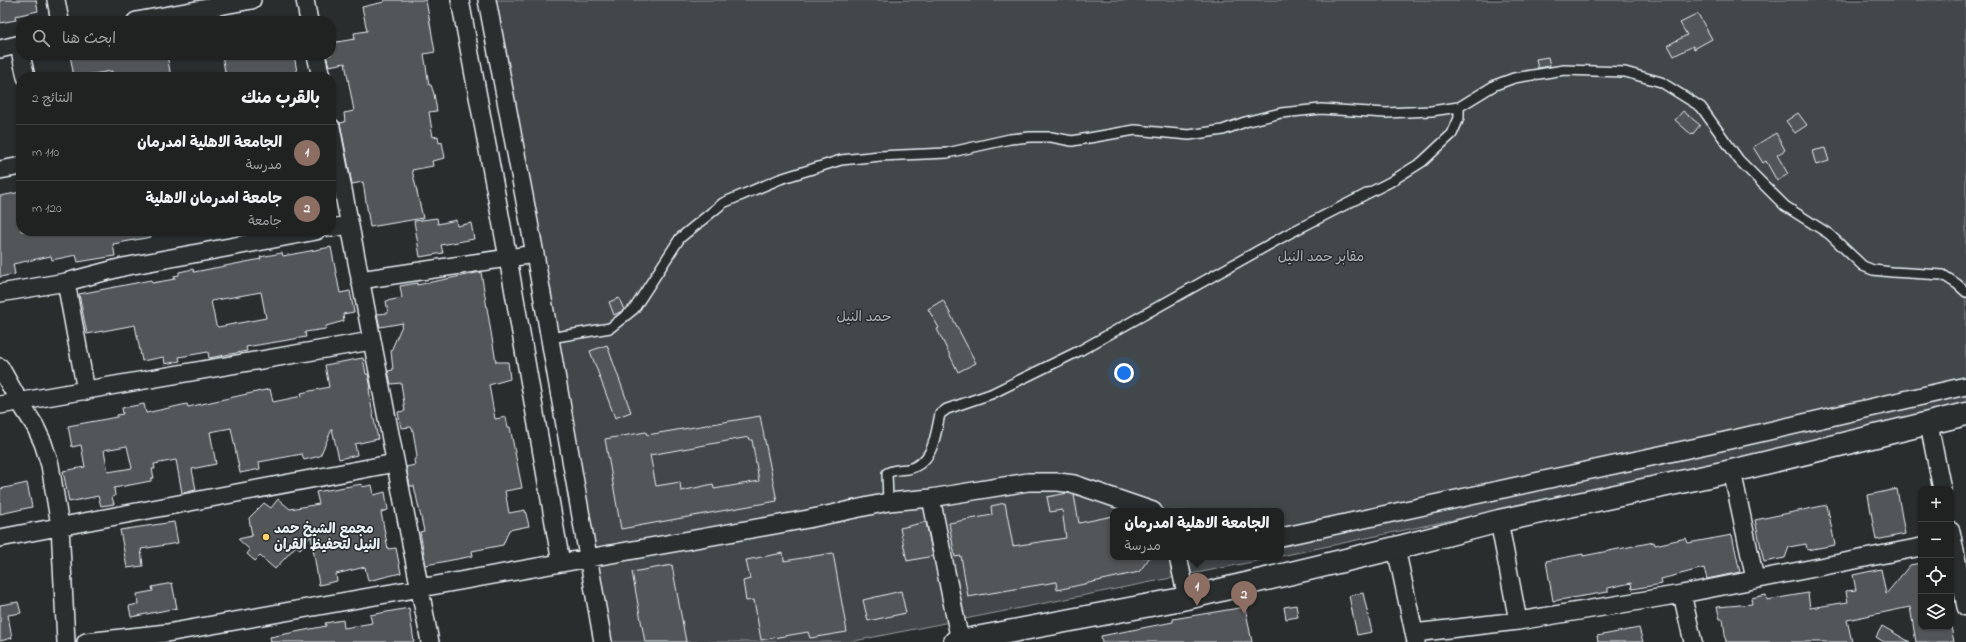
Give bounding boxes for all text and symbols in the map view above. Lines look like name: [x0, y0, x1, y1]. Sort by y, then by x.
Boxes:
search box: [16, 16, 336, 60]
icon: search: [30, 27, 52, 49]
text: ابحث هنا: [62, 28, 116, 50]
text: بالقرب منك: [241, 86, 320, 111]
text: النتائج: 2: [32, 89, 73, 108]
text: الجامعة الاهلية امدرمان: [137, 132, 282, 154]
text: 110 m: [32, 143, 59, 162]
text: 1: [305, 143, 309, 162]
text: مدرسة: [246, 156, 282, 175]
text: جامعة امدرمان الاهلية: [146, 188, 282, 210]
text: 120 m: [32, 199, 62, 218]
text: 2: [304, 199, 310, 218]
text: جامعة: [248, 212, 282, 231]
park label: مقابر حمد النيل: [1278, 247, 1364, 268]
park label: حمد النيل: [837, 307, 891, 328]
your location: [1114, 363, 1134, 383]
map controls: [1918, 486, 1954, 630]
button: +: [1918, 486, 1954, 522]
popup: [1110, 508, 1284, 560]
text: الجامعة الاهلية امدرمان: [1125, 513, 1269, 535]
place label: مجمع الشيخ حمد النيل لتحفيظ القران: [274, 519, 381, 556]
button: −: [1918, 522, 1954, 558]
marker: مجمع الشيخ حمد النيل لتحفيظ القران: [261, 532, 271, 542]
text: مدرسة: [1125, 537, 1161, 556]
button: locate: [1918, 558, 1954, 594]
pin: 1: [1184, 573, 1210, 606]
pin: 2: [1231, 581, 1257, 614]
button: layers: [1918, 594, 1954, 630]

